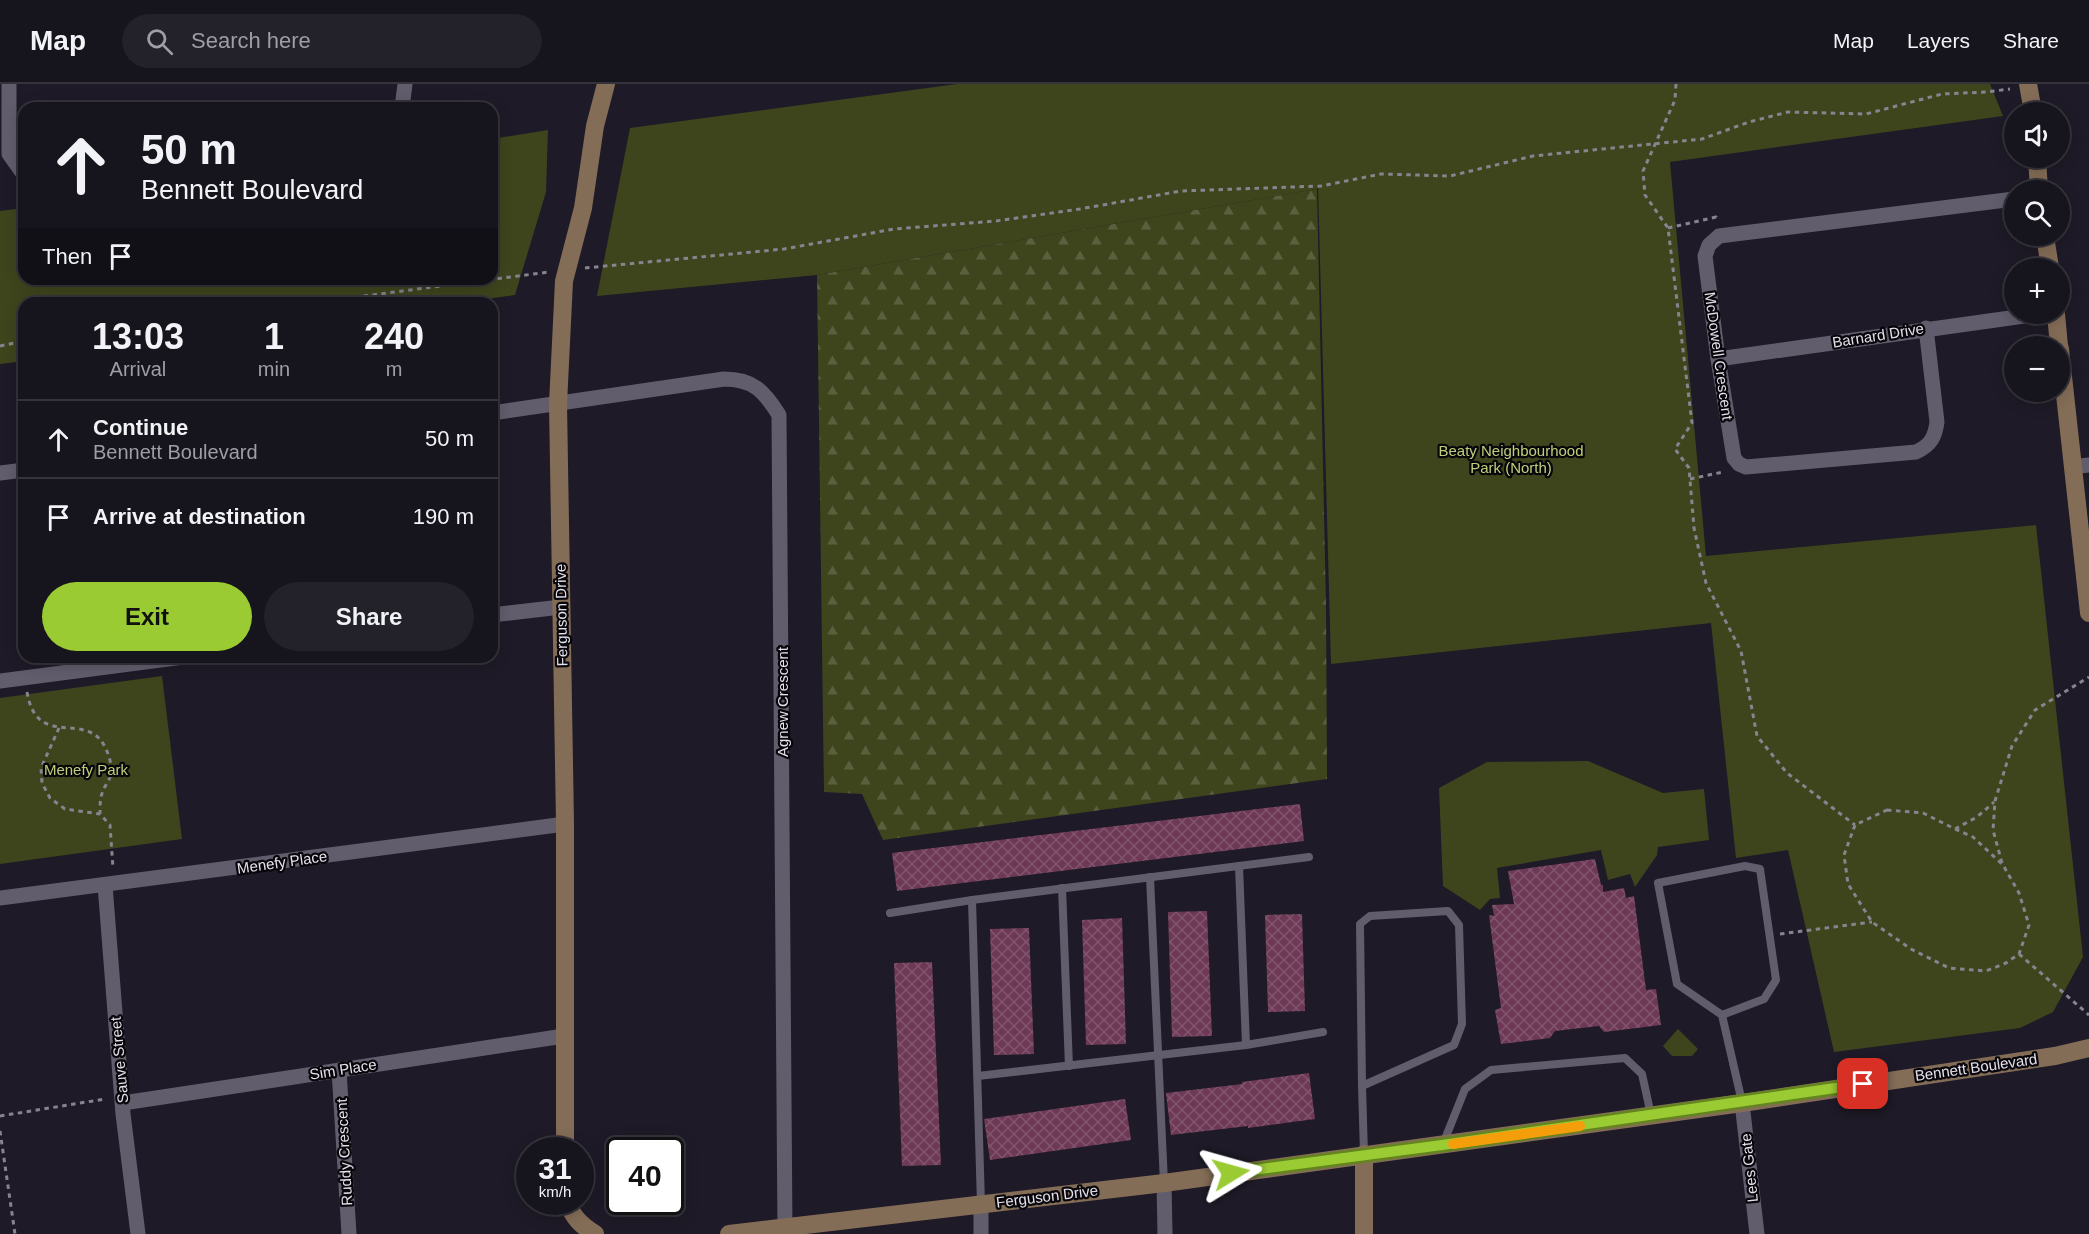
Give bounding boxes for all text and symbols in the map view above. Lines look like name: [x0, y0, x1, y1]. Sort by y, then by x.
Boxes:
search box: [122, 14, 542, 68]
text: Map: [30, 25, 86, 56]
icon: search: [143, 25, 176, 58]
text: Search here: [191, 28, 311, 53]
text: Map: [1833, 29, 1874, 52]
text: Layers: [1907, 29, 1970, 52]
text: Share: [2003, 29, 2059, 52]
map controls: [2004, 102, 2070, 402]
button: sound: [2004, 102, 2070, 168]
icon: ahead: [42, 126, 120, 204]
text: 50 m: [141, 126, 237, 173]
text: Bennett Boulevard: [141, 175, 363, 205]
button: search: [2004, 180, 2070, 246]
icon: arrive: [104, 240, 137, 273]
text: Then: [42, 244, 92, 269]
button: +: [2004, 258, 2070, 324]
street label: McDowell Crescent: [1702, 291, 1737, 422]
text: 13:03: [92, 316, 184, 357]
text: 1: [264, 316, 284, 357]
text: 240: [364, 316, 424, 357]
street label: Barnard Drive: [1831, 319, 1925, 351]
button: −: [2004, 336, 2070, 402]
text: Arrival: [110, 358, 166, 380]
text: min: [258, 358, 290, 380]
text: m: [386, 358, 402, 380]
text: Continue: [93, 415, 188, 440]
icon: ahead: [42, 423, 75, 456]
text: 50 m: [425, 426, 474, 451]
text: Bennett Boulevard: [93, 441, 258, 463]
park label: Beaty Neighbourhood Park (North): [1438, 442, 1584, 476]
icon: arrive: [42, 501, 75, 534]
text: Arrive at destination: [93, 504, 306, 529]
text: 190 m: [413, 504, 474, 529]
street label: Ferguson Drive: [552, 564, 570, 666]
button: Exit: [42, 582, 252, 651]
button: Share: [264, 582, 474, 651]
street label: Agnew Crescent: [774, 646, 791, 757]
park label: Menefy Park: [44, 761, 129, 778]
street label: Menefy Place: [236, 847, 328, 877]
street label: Sauve Street: [107, 1015, 131, 1104]
street label: Bennett Boulevard: [1914, 1050, 2038, 1084]
street label: Sim Place: [308, 1055, 378, 1083]
pin: [1837, 1058, 1888, 1109]
icon: arrive: [1846, 1067, 1879, 1100]
street label: Ruddy Crescent: [333, 1097, 355, 1206]
street label: Lees Gate: [1737, 1133, 1761, 1203]
speed limit sign: 40: [606, 1137, 684, 1215]
position arrow: [1199, 1141, 1263, 1205]
text: 31: [538, 1152, 572, 1185]
street label: Ferguson Drive: [995, 1181, 1099, 1211]
text: km/h: [539, 1183, 571, 1200]

